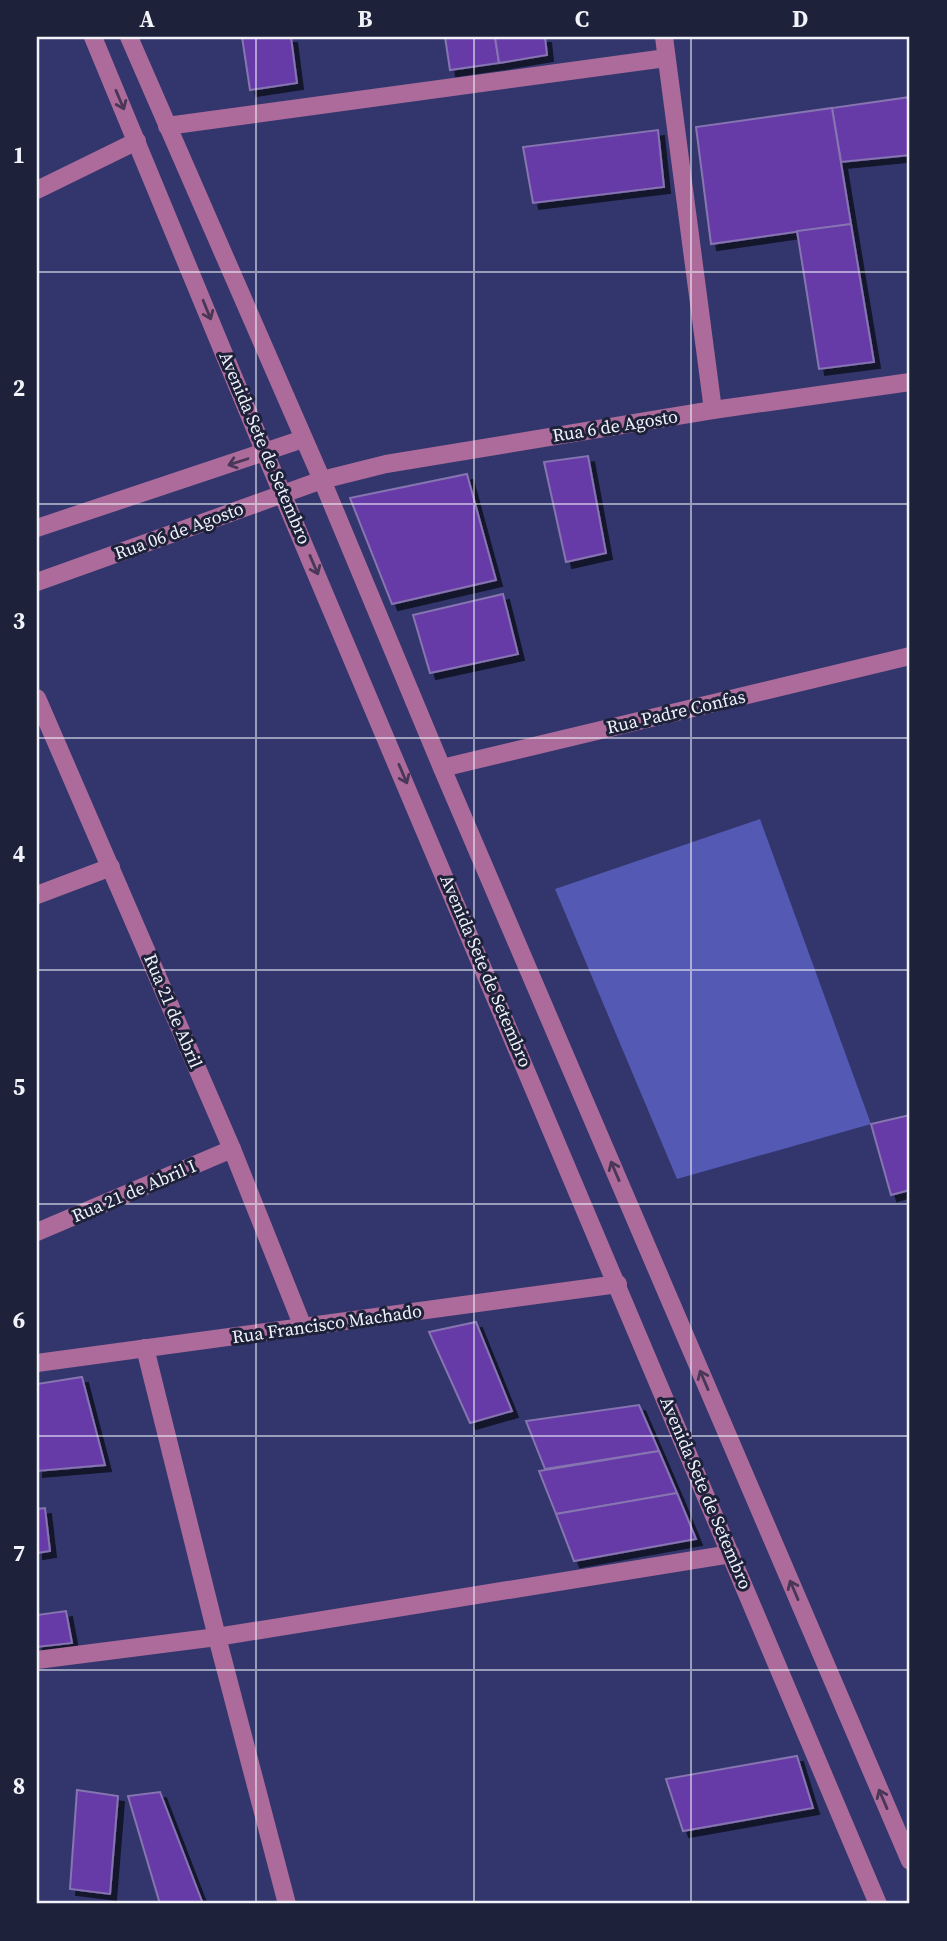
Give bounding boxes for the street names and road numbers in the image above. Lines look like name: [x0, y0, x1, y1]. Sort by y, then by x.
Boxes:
street label: Avenida Sete de Setembro: [214, 348, 317, 548]
street label: Rua 6 de Agosto: [550, 403, 680, 448]
street label: Rua 06 de Agosto: [111, 496, 247, 565]
street label: Rua Padre Confas: [604, 683, 748, 740]
street label: Avenida Sete de Setembro: [435, 871, 538, 1071]
street label: Rua 21 de Abril: [138, 950, 209, 1072]
street label: Rua 21 de Abril I: [68, 1153, 200, 1228]
street label: Rua Francisco Machado: [230, 1298, 424, 1349]
street label: Avenida Sete de Setembro: [655, 1393, 758, 1593]

